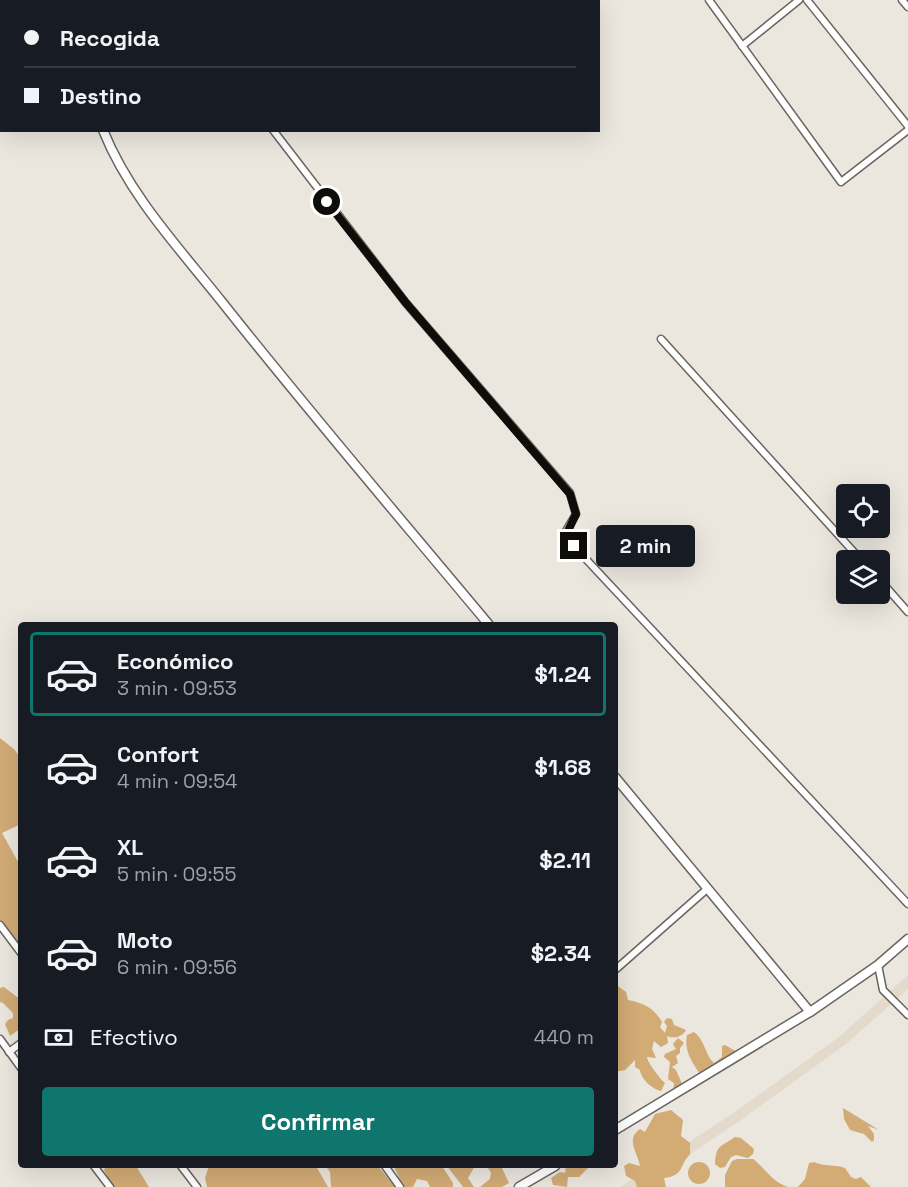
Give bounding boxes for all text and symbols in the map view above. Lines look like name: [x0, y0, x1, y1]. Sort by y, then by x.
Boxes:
text: Recogida: [60, 24, 160, 52]
text: Destino: [60, 82, 142, 110]
route start: [313, 188, 340, 215]
map controls: [836, 484, 890, 604]
button: locate: [836, 484, 890, 538]
callout: 2 min: [595, 525, 694, 567]
route end: [560, 532, 587, 559]
text: 2 min: [620, 533, 671, 559]
button: layers: [836, 550, 890, 604]
icon: car: [45, 647, 99, 701]
text: Económico: [117, 647, 234, 675]
text: $1.24: [534, 660, 591, 688]
text: 3 min · 09:53: [117, 675, 237, 701]
icon: car: [45, 740, 99, 794]
text: Confort: [117, 740, 199, 768]
text: $1.68: [535, 753, 591, 781]
text: 4 min · 09:54: [117, 768, 238, 794]
icon: car: [45, 833, 99, 887]
text: XL: [117, 833, 143, 861]
text: $2.11: [539, 846, 591, 874]
text: 5 min · 09:55: [117, 861, 237, 887]
icon: car: [45, 926, 99, 980]
text: Moto: [117, 926, 173, 954]
text: $2.34: [531, 939, 591, 967]
text: 6 min · 09:56: [117, 954, 237, 980]
icon: cash: [42, 1021, 75, 1054]
text: Efectivo: [90, 1023, 178, 1051]
text: 440 m: [534, 1024, 594, 1050]
button: Confirmar: [42, 1087, 594, 1156]

